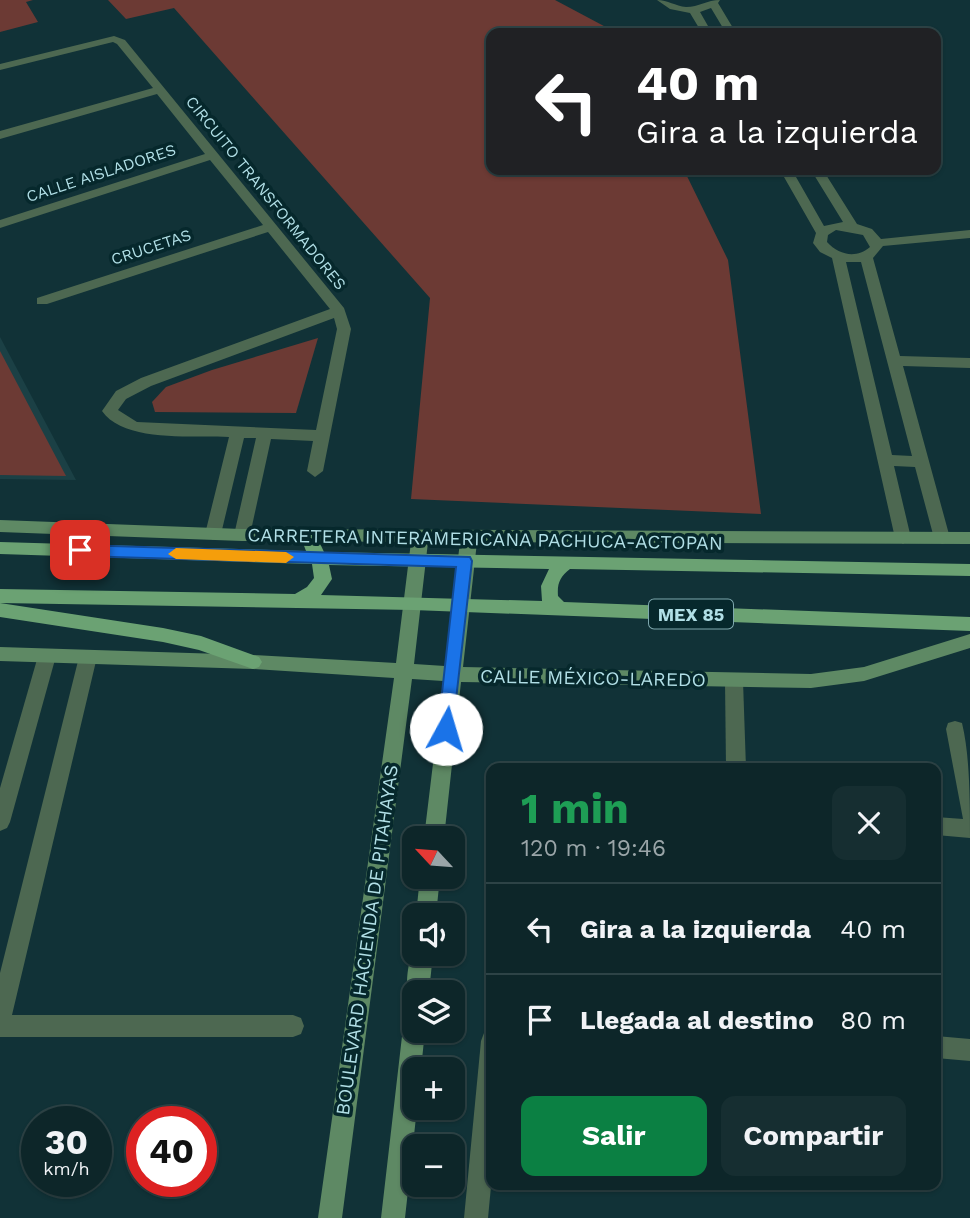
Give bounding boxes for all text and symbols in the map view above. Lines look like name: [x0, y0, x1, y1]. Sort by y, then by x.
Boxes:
text: 40 m: [636, 54, 759, 112]
icon: left: [521, 56, 612, 147]
street label: CIRCUITO TRANSFORMADORES: [182, 92, 350, 294]
text: Gira a la izquierda: [636, 113, 918, 151]
street label: CALLE AISLADORES: [24, 140, 178, 206]
street label: CRUCETAS: [109, 225, 193, 269]
pin: [50, 520, 110, 580]
street label: CARRETERA INTERAMERICANA PACHUCA-ACTOPAN: [247, 523, 723, 555]
icon: arrive: [61, 531, 99, 569]
road number: MEX 85: [649, 600, 733, 628]
street label: CALLE MÉXICO-LAREDO: [480, 665, 706, 691]
position arrow: [409, 692, 483, 766]
street label: BOULEVARD HACIENDA DE PITAHAYAS: [331, 763, 403, 1117]
text: 1 min: [521, 784, 629, 833]
button: close: [832, 786, 906, 860]
north arrow: [402, 826, 466, 889]
map controls: [402, 826, 465, 1197]
text: 120 m · 19:46: [521, 835, 666, 862]
button: sound: [402, 903, 465, 966]
icon: left: [521, 910, 559, 948]
text: Gira a la izquierda: [580, 914, 811, 944]
text: 40 m: [840, 914, 906, 944]
button: layers: [402, 980, 465, 1043]
icon: arrive: [521, 1001, 559, 1039]
text: Llegada al destino: [580, 1005, 814, 1035]
text: 80 m: [840, 1005, 906, 1035]
button: +: [402, 1057, 465, 1120]
button: Salir: [521, 1096, 707, 1176]
button: Compartir: [721, 1096, 906, 1176]
speed limit sign: 40: [126, 1106, 217, 1197]
text: 30: [45, 1121, 88, 1163]
button: −: [402, 1134, 465, 1197]
text: km/h: [43, 1158, 90, 1179]

